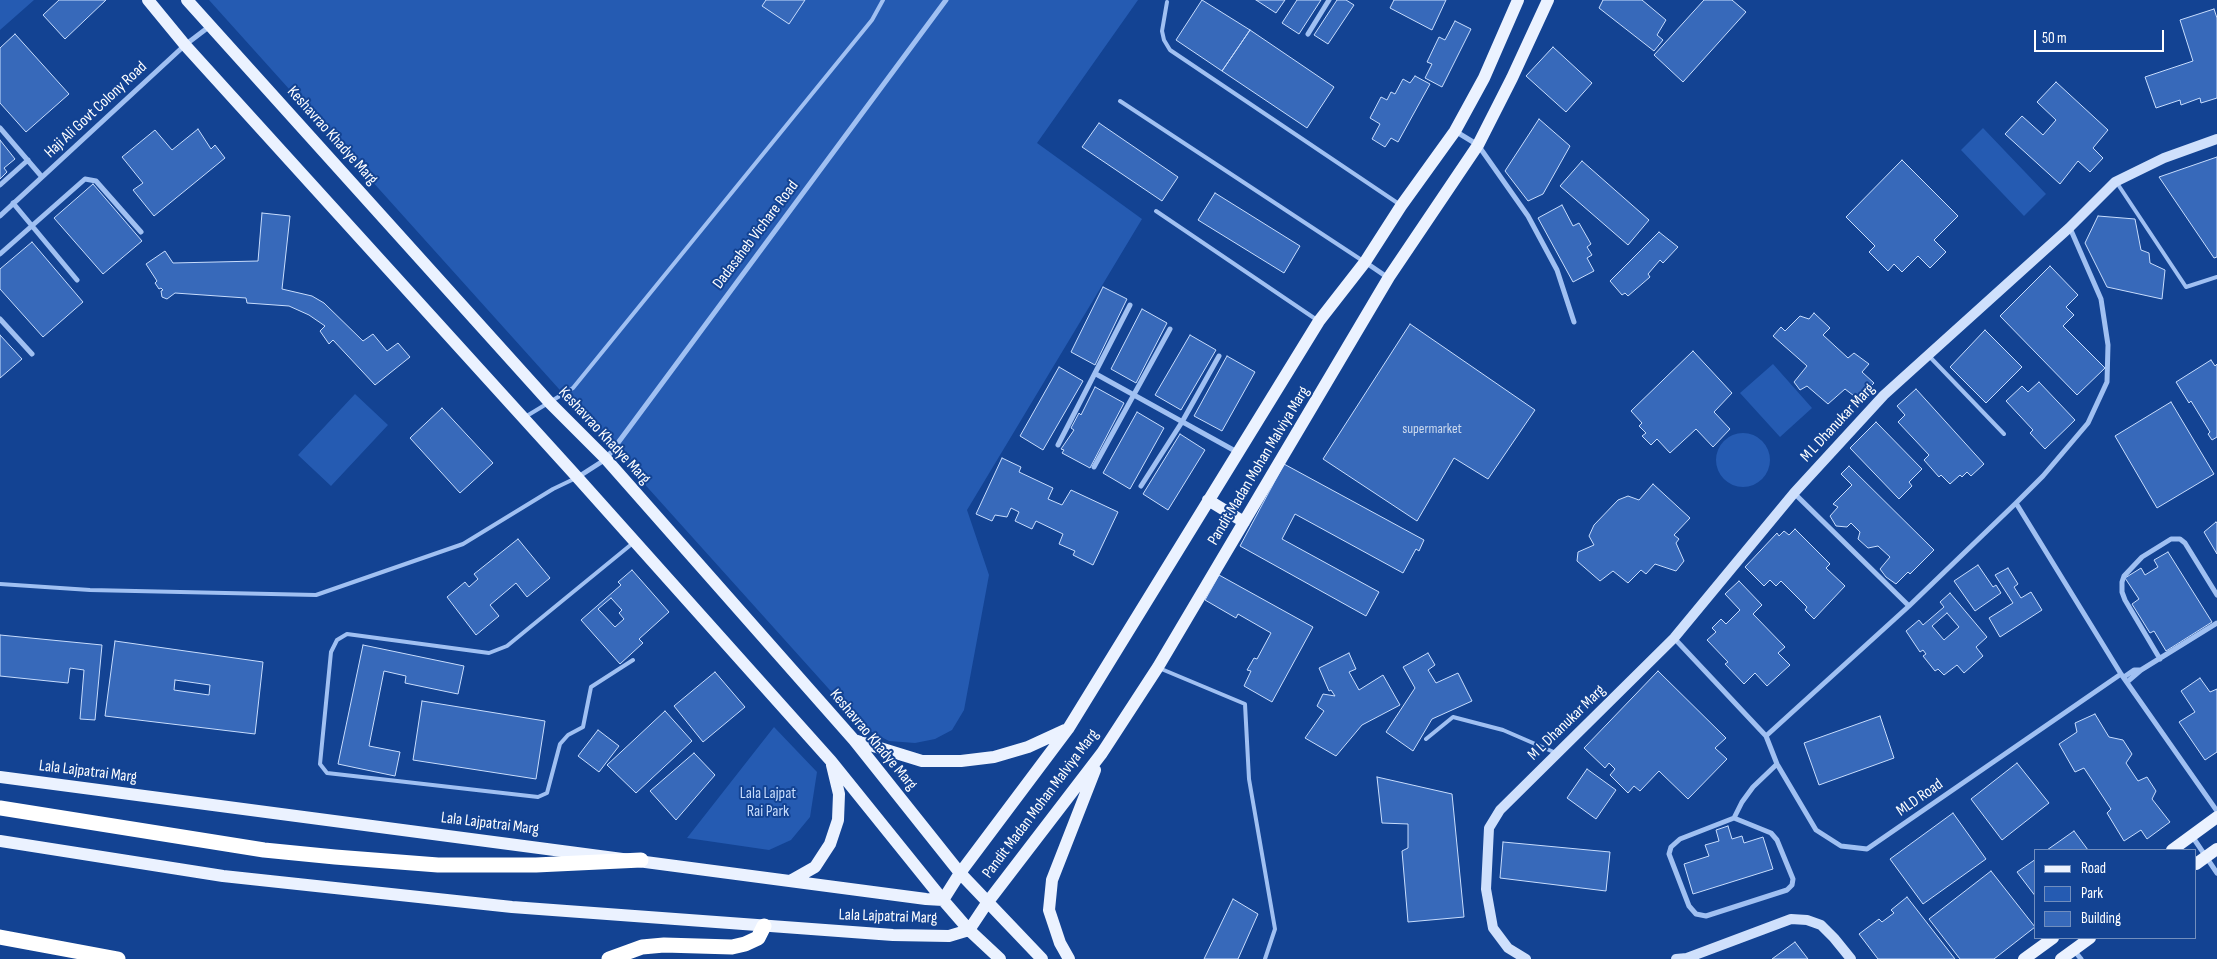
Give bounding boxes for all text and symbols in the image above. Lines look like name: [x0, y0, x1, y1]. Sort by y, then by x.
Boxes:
scale bar: [2037, 20, 2167, 52]
text: 50 m: [2042, 29, 2067, 48]
street label: Haji Ali Govt Colony Road: [41, 58, 151, 162]
street label: Keshavrao Khadye Marg: [283, 83, 381, 189]
street label: Dadasaheb Vichare Road: [709, 177, 803, 293]
street label: M L Dhanukar Marg: [1797, 380, 1879, 466]
street label: Keshavrao Khadye Marg: [554, 383, 654, 489]
street label: Pandit Madan Mohan Malviya Marg: [1204, 383, 1314, 549]
house number: supermarket: [1402, 421, 1462, 437]
street label: M L Dhanukar Marg: [1524, 681, 1610, 765]
street label: Keshavrao Khadye Marg: [825, 686, 921, 794]
street label: Pandit Madan Mohan Malviya Marg: [979, 726, 1103, 882]
street label: Lala Lajpatrai Marg: [38, 756, 138, 788]
street label: MLD Road: [1893, 775, 1947, 821]
park label: Lala Lajpat Rai Park: [740, 784, 796, 822]
street label: Lala Lajpatrai Marg: [440, 808, 540, 840]
legend: [2034, 849, 2197, 939]
text: Road: [2081, 859, 2106, 878]
text: Park: [2081, 884, 2103, 903]
street label: Lala Lajpatrai Marg: [838, 906, 938, 928]
text: Building: [2081, 909, 2121, 928]

